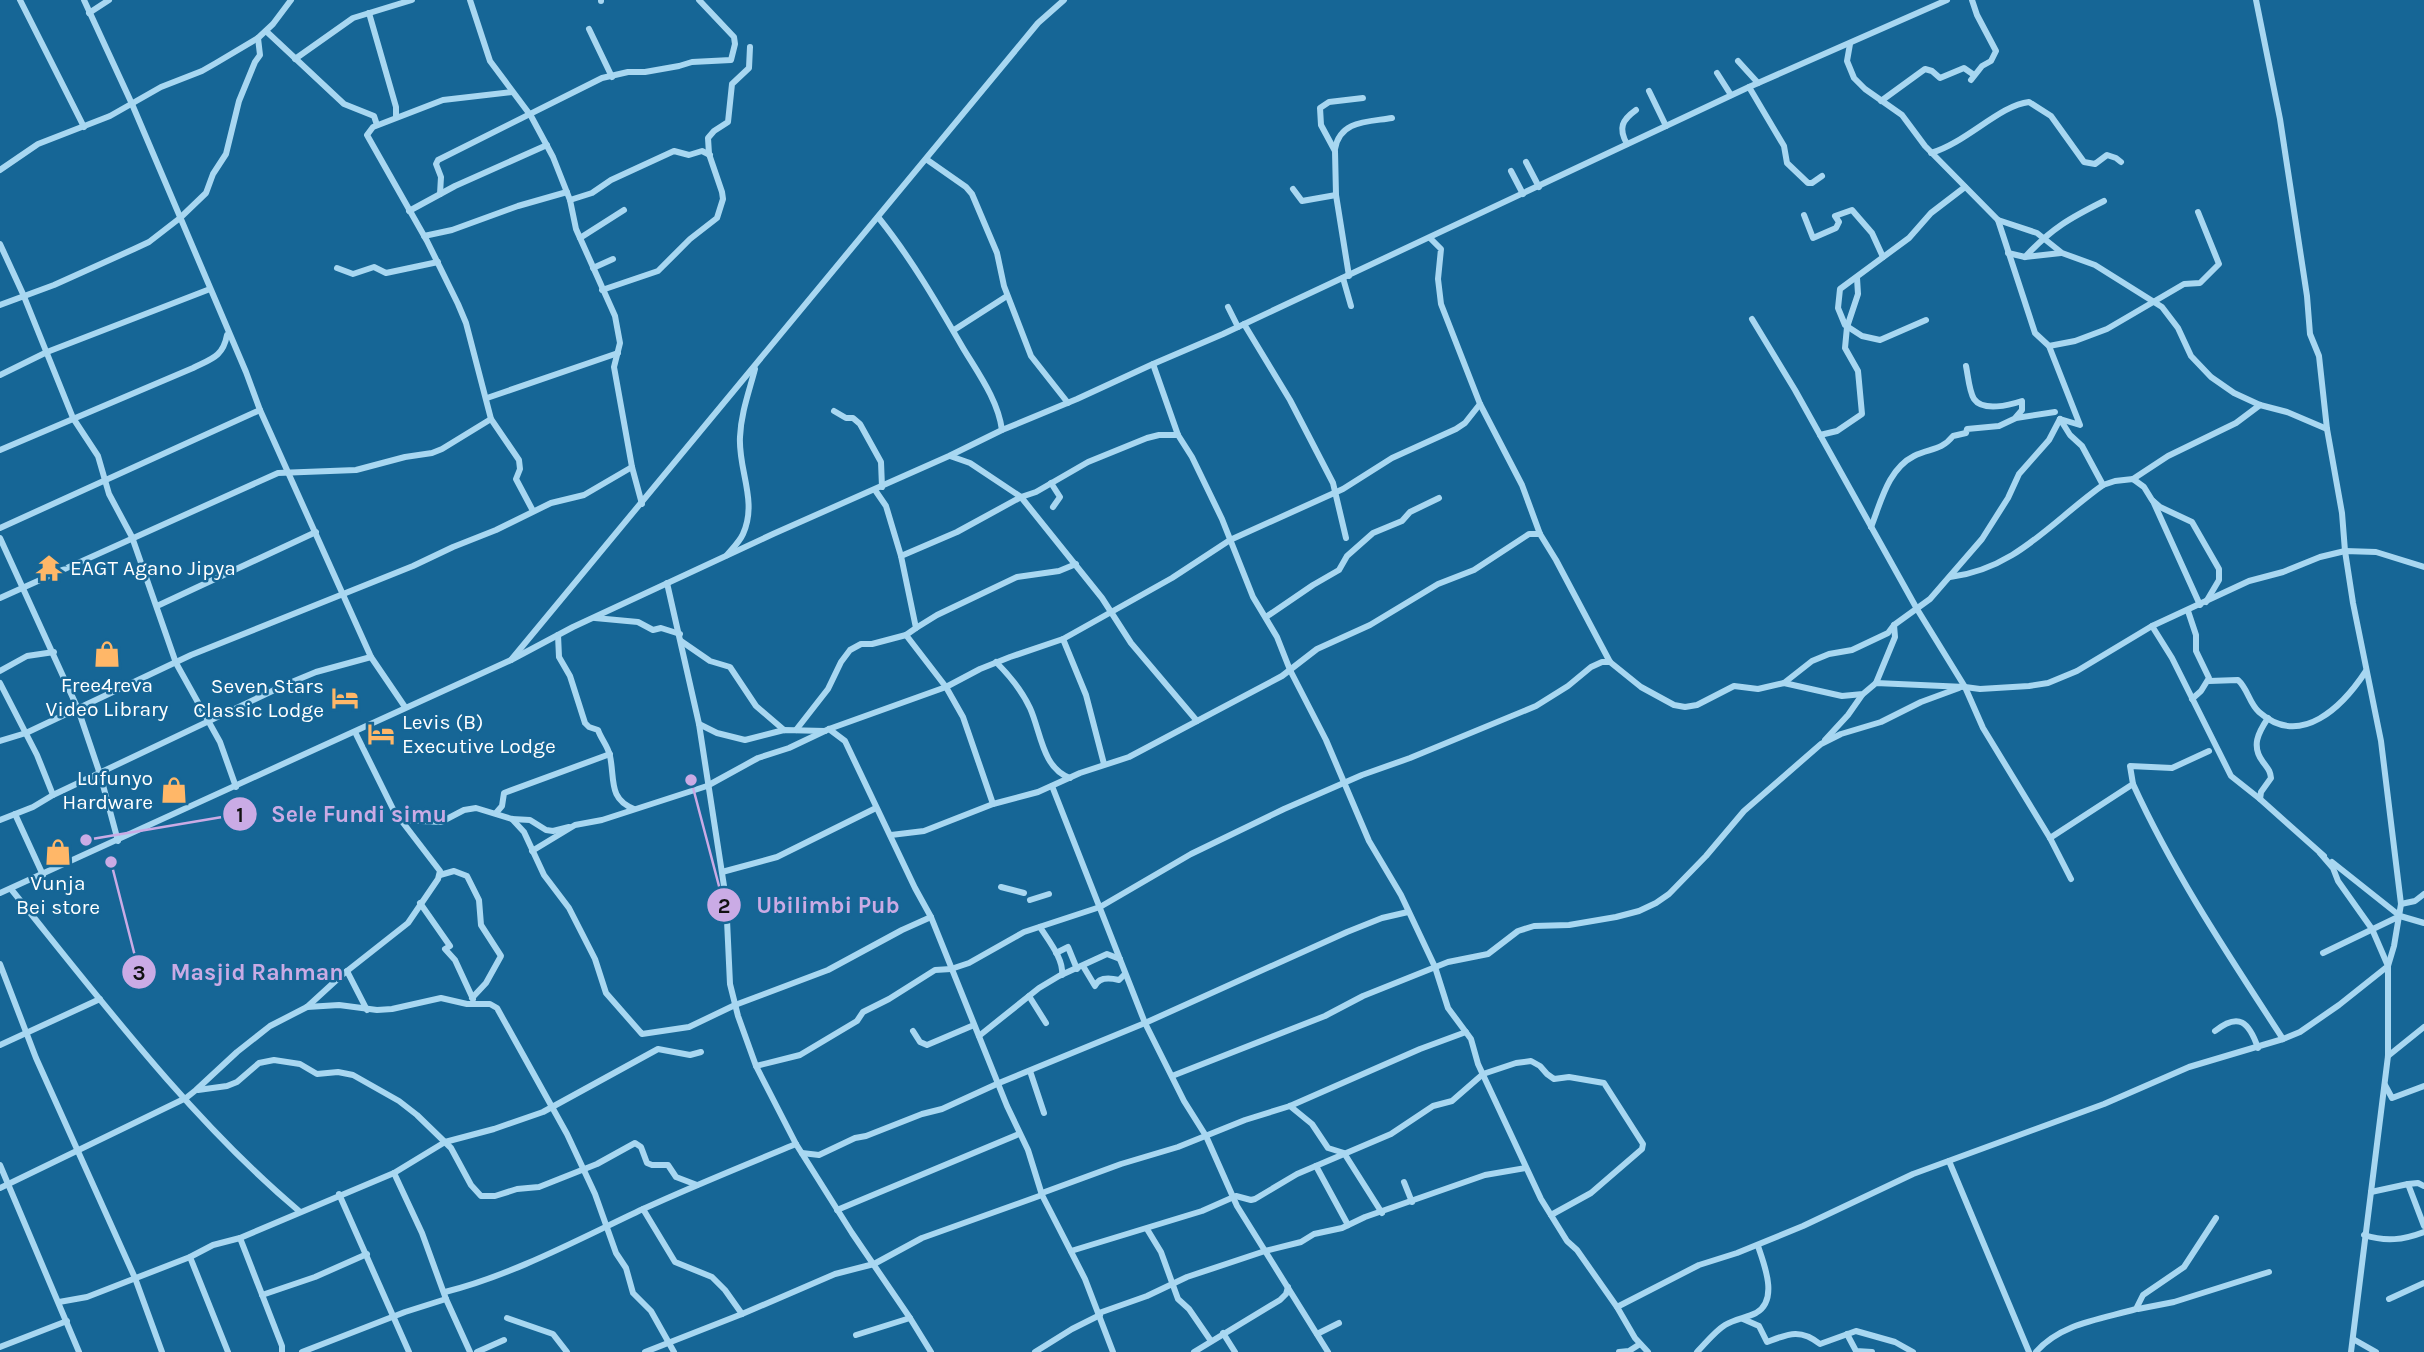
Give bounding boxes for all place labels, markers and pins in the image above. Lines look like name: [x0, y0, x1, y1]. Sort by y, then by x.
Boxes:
temple icon: EAGT Agano Jipya: [34, 553, 64, 583]
place label: EAGT Agano Jipya: [70, 556, 236, 580]
shop icon: Free4reva Video Library: [92, 639, 122, 669]
place label: Free4reva Video Library: [46, 673, 169, 721]
place label: Seven Stars Classic Lodge: [193, 674, 324, 722]
hotel icon: Seven Stars Classic Lodge: [330, 683, 360, 713]
place label: Levis (B) Executive Lodge: [402, 710, 556, 758]
hotel icon: Levis (B) Executive Lodge: [366, 719, 396, 749]
place label: Lufunyo Hardware: [62, 766, 153, 814]
shop icon: Lufunyo Hardware: [159, 775, 189, 805]
callout: Sele Fundi simu: [222, 792, 461, 836]
shop icon: Vunja Bei store: [43, 837, 73, 867]
place label: Vunja Bei store: [16, 871, 100, 919]
callout: Ubilimbi Pub: [707, 883, 913, 927]
callout: Masjid Rahman: [122, 950, 358, 994]

